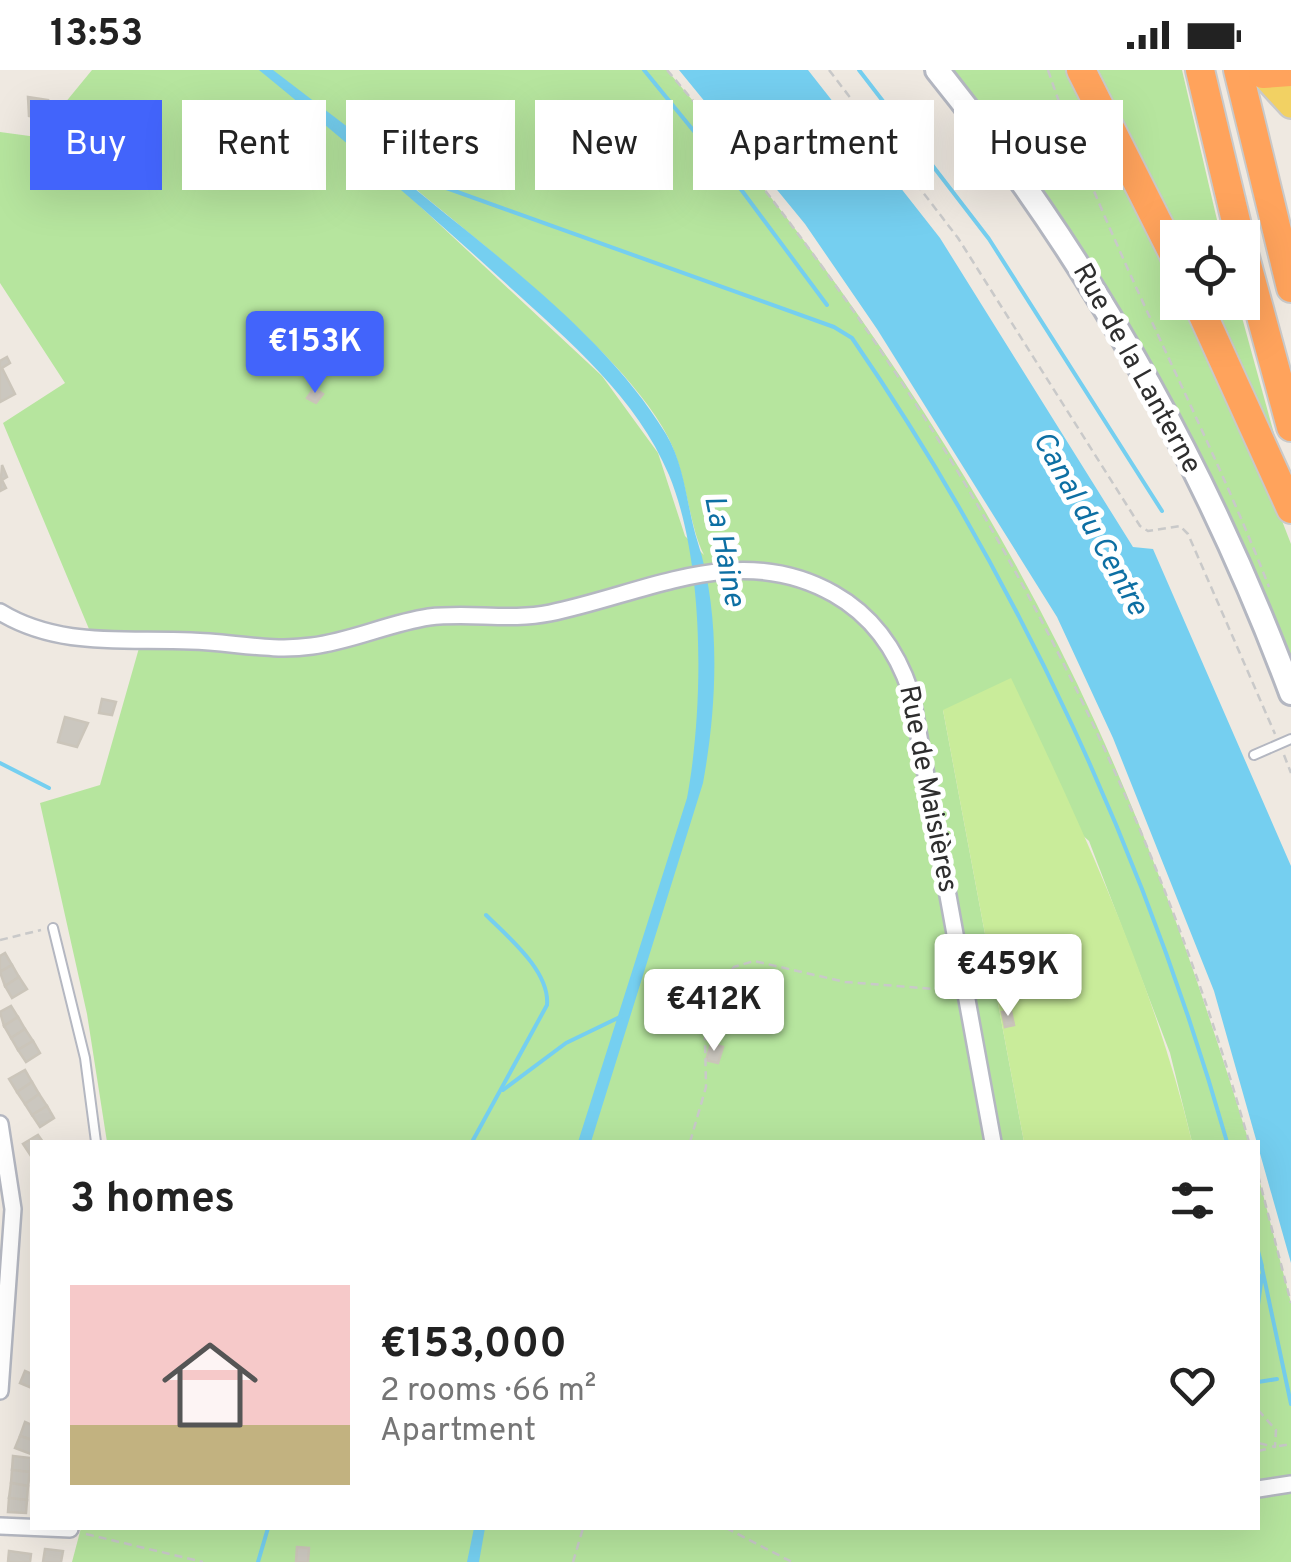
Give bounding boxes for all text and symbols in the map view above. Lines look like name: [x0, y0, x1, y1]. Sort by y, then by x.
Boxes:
text: 13:53: [50, 11, 143, 60]
chip: Buy: [30, 100, 162, 190]
chip: Rent: [182, 100, 326, 190]
chip: Filters: [346, 100, 515, 190]
chip: New: [535, 100, 673, 190]
chip: Apartment: [693, 100, 934, 190]
chip: House: [954, 100, 1123, 190]
map controls: [1160, 220, 1260, 320]
button: locate: [1160, 220, 1260, 320]
street label: Rue de la Lanterne: [1063, 257, 1209, 481]
pin: €153K: [245, 311, 385, 396]
text: €153K: [268, 323, 362, 363]
water label: Canal du Centre: [1023, 425, 1155, 623]
water label: La Haine: [694, 492, 752, 610]
street label: Rue de Maisières: [889, 683, 965, 895]
pin: €459K: [938, 934, 1078, 1019]
text: €459K: [957, 946, 1059, 986]
pin: €412K: [644, 969, 784, 1054]
text: €412K: [666, 981, 762, 1021]
icon: filters: [1165, 1173, 1220, 1228]
text: 3 homes: [70, 1174, 235, 1227]
text: €153,000: [380, 1319, 567, 1372]
icon: home: [150, 1325, 270, 1445]
icon: heart: [1165, 1358, 1220, 1413]
text: 2 rooms · 66 m²: [380, 1372, 596, 1412]
text: Apartment: [380, 1412, 536, 1452]

